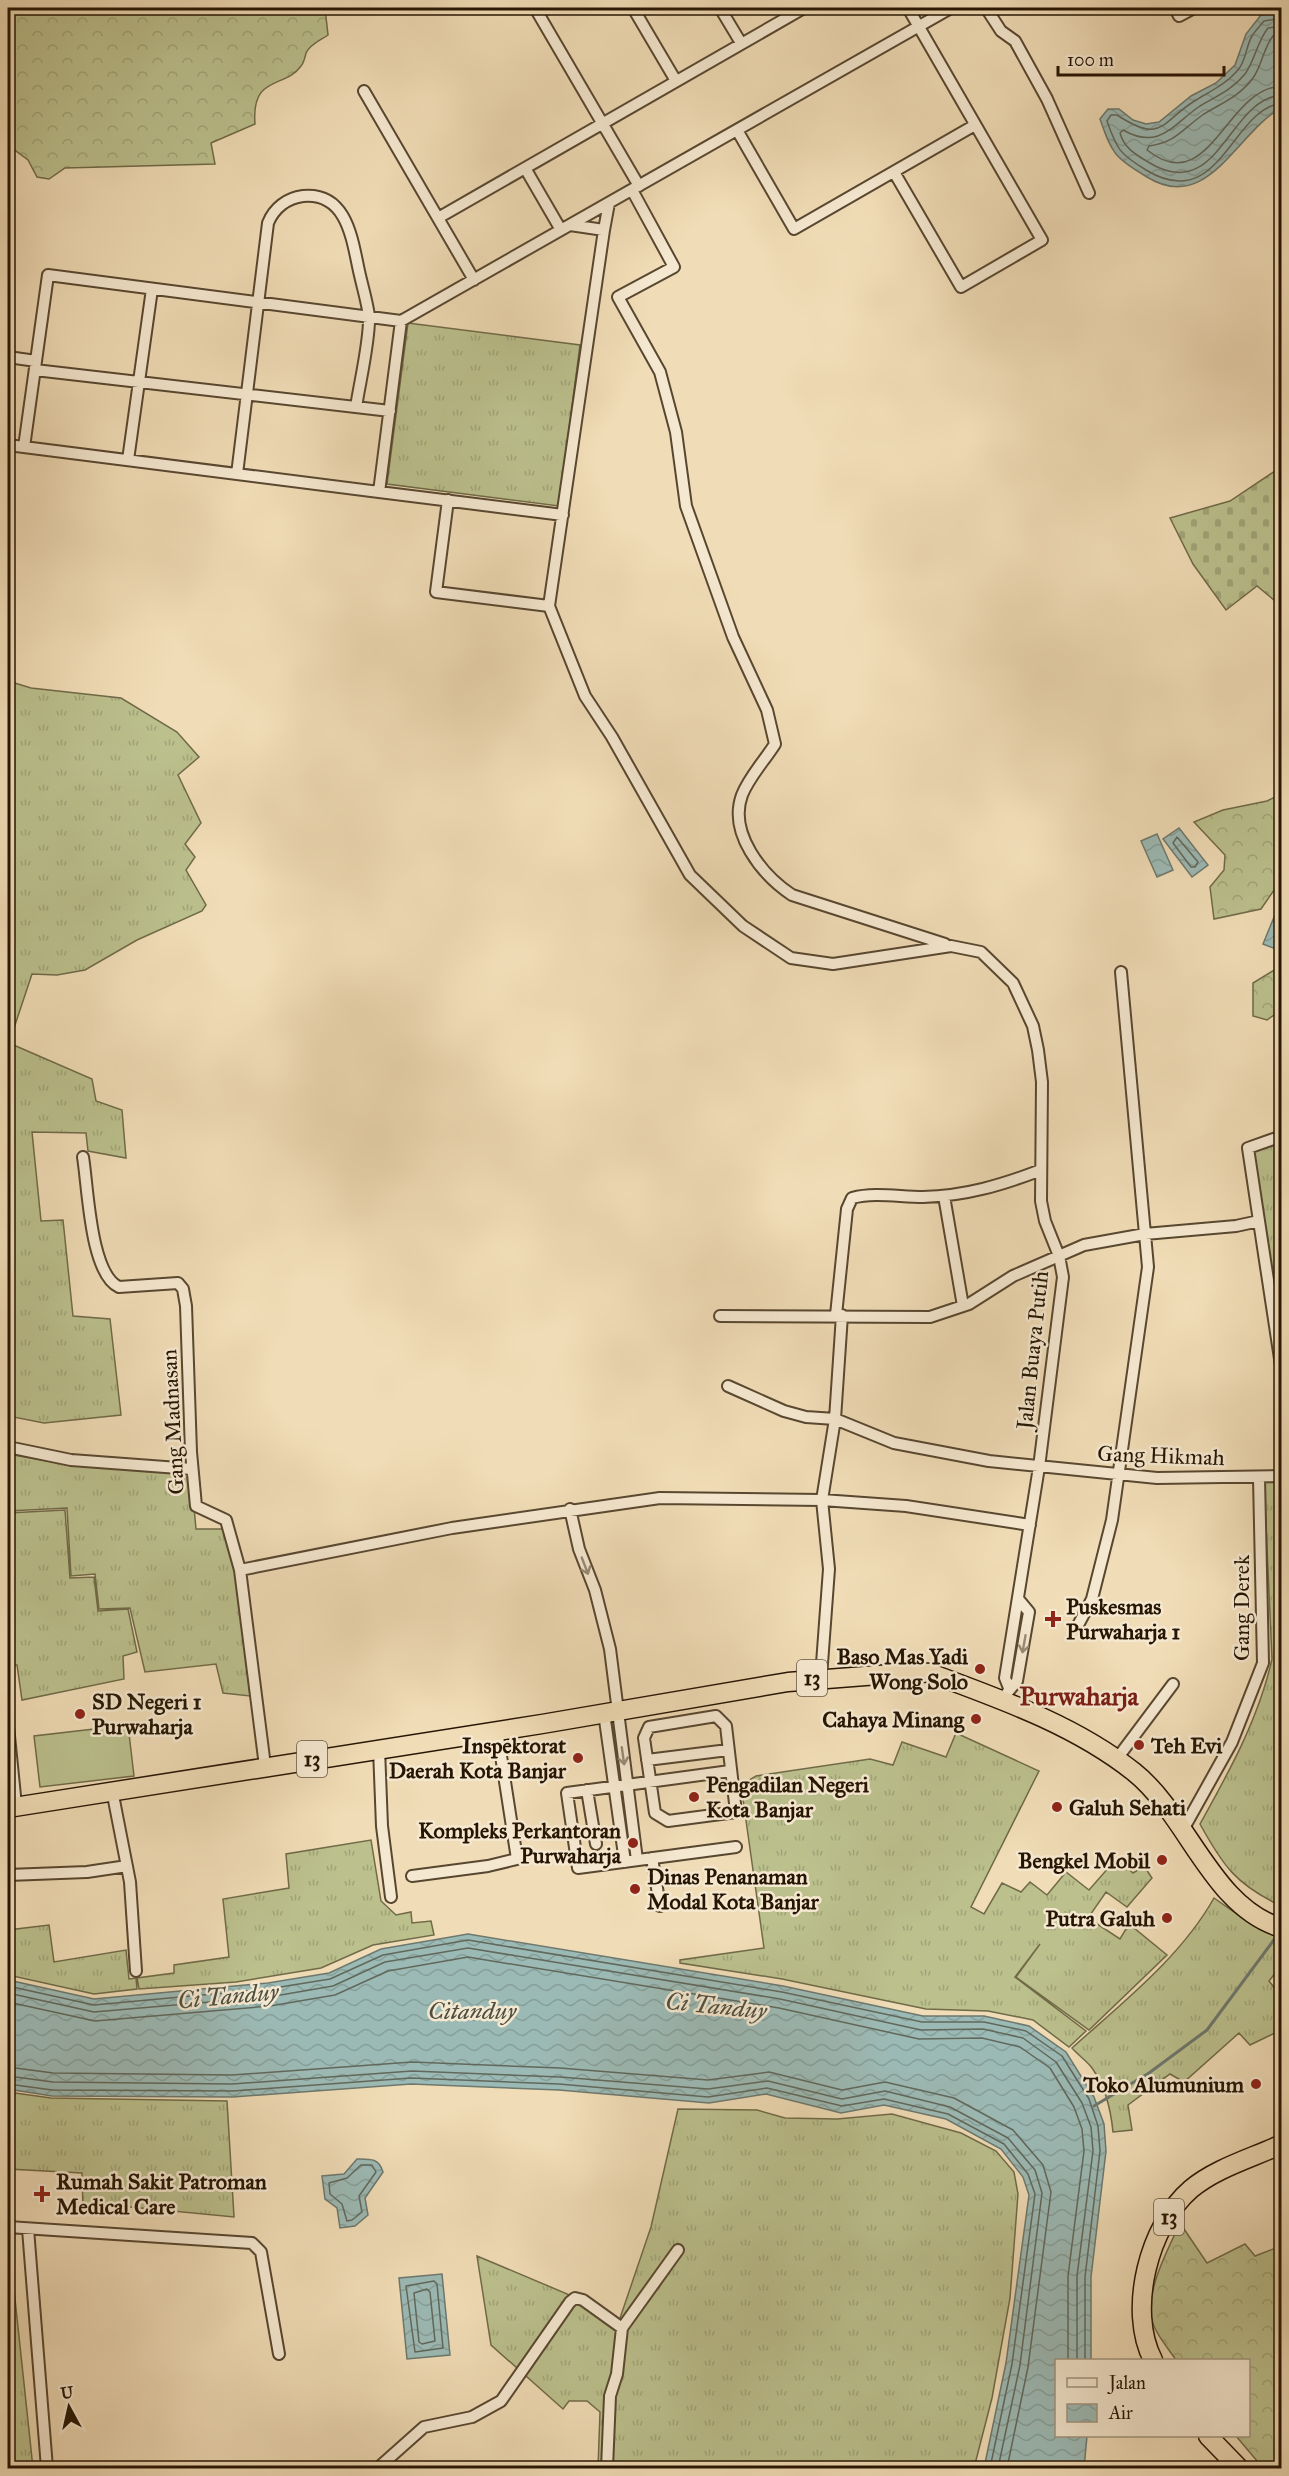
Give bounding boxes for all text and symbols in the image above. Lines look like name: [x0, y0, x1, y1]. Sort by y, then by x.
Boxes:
scale bar: [1058, 39, 1224, 77]
text: 100 m: [1067, 49, 1114, 71]
street label: Jalan Buaya Putih: [1011, 1269, 1054, 1433]
street label: Gang Madnasan: [155, 1348, 190, 1495]
street label: Gang Hikmah: [1097, 1440, 1225, 1471]
street label: Gang Derek: [1228, 1554, 1255, 1661]
one-way arrow: [581, 1556, 592, 1574]
place label: Puskesmas Purwaharja 1: [1066, 1593, 1181, 1645]
marker: Puskesmas Purwaharja 1: [1044, 1610, 1062, 1628]
one-way arrow: [1018, 1634, 1029, 1654]
place label: Baso Mas Yadi Wong Solo: [836, 1643, 969, 1695]
road number: 13: [797, 1660, 827, 1696]
marker: Baso Mas Yadi Wong Solo: [973, 1662, 987, 1676]
district label: Purwaharja: [1019, 1680, 1140, 1712]
place label: SD Negeri 1 Purwaharja: [92, 1688, 202, 1740]
place label: Cahaya Minang: [822, 1706, 965, 1733]
marker: SD Negeri 1 Purwaharja: [73, 1707, 87, 1721]
marker: Cahaya Minang: [969, 1712, 983, 1726]
place label: Inspektorat Daerah Kota Banjar: [389, 1732, 567, 1784]
place label: Teh Evi: [1150, 1732, 1223, 1759]
marker: Teh Evi: [1132, 1738, 1146, 1752]
road number: 13: [297, 1741, 327, 1777]
one-way arrow: [618, 1746, 629, 1765]
marker: Inspektorat Daerah Kota Banjar: [571, 1751, 585, 1765]
place label: Pengadilan Negeri Kota Banjar: [706, 1771, 870, 1823]
marker: Pengadilan Negeri Kota Banjar: [687, 1790, 701, 1804]
place label: Galuh Sehati: [1069, 1794, 1187, 1821]
marker: Galuh Sehati: [1050, 1800, 1064, 1814]
place label: Kompleks Perkantoran Purwaharja: [418, 1817, 622, 1869]
marker: Kompleks Perkantoran Purwaharja: [626, 1836, 640, 1850]
place label: Bengkel Mobil: [1018, 1847, 1151, 1874]
marker: Bengkel Mobil: [1155, 1853, 1169, 1867]
place label: Dinas Penanaman Modal Kota Banjar: [647, 1863, 819, 1915]
marker: Dinas Penanaman Modal Kota Banjar: [628, 1882, 642, 1896]
place label: Putra Galuh: [1045, 1905, 1156, 1932]
marker: Putra Galuh: [1160, 1911, 1174, 1925]
water label: Ci Tanduy: [176, 1977, 281, 2015]
water label: Ci Tanduy: [664, 1986, 769, 2026]
water label: Citanduy: [428, 1996, 517, 2026]
place label: Toko Alumunium: [1082, 2071, 1245, 2098]
marker: Toko Alumunium: [1249, 2077, 1263, 2091]
place label: Rumah Sakit Patroman Medical Care: [56, 2168, 267, 2220]
marker: Rumah Sakit Patroman Medical Care: [33, 2185, 51, 2203]
road number: 13: [1154, 2199, 1184, 2235]
legend: [1055, 2359, 1250, 2437]
text: Jalan: [1107, 2372, 1146, 2395]
north arrow: [39, 2377, 99, 2437]
text: U: [59, 2382, 75, 2403]
text: Air: [1108, 2402, 1133, 2424]

